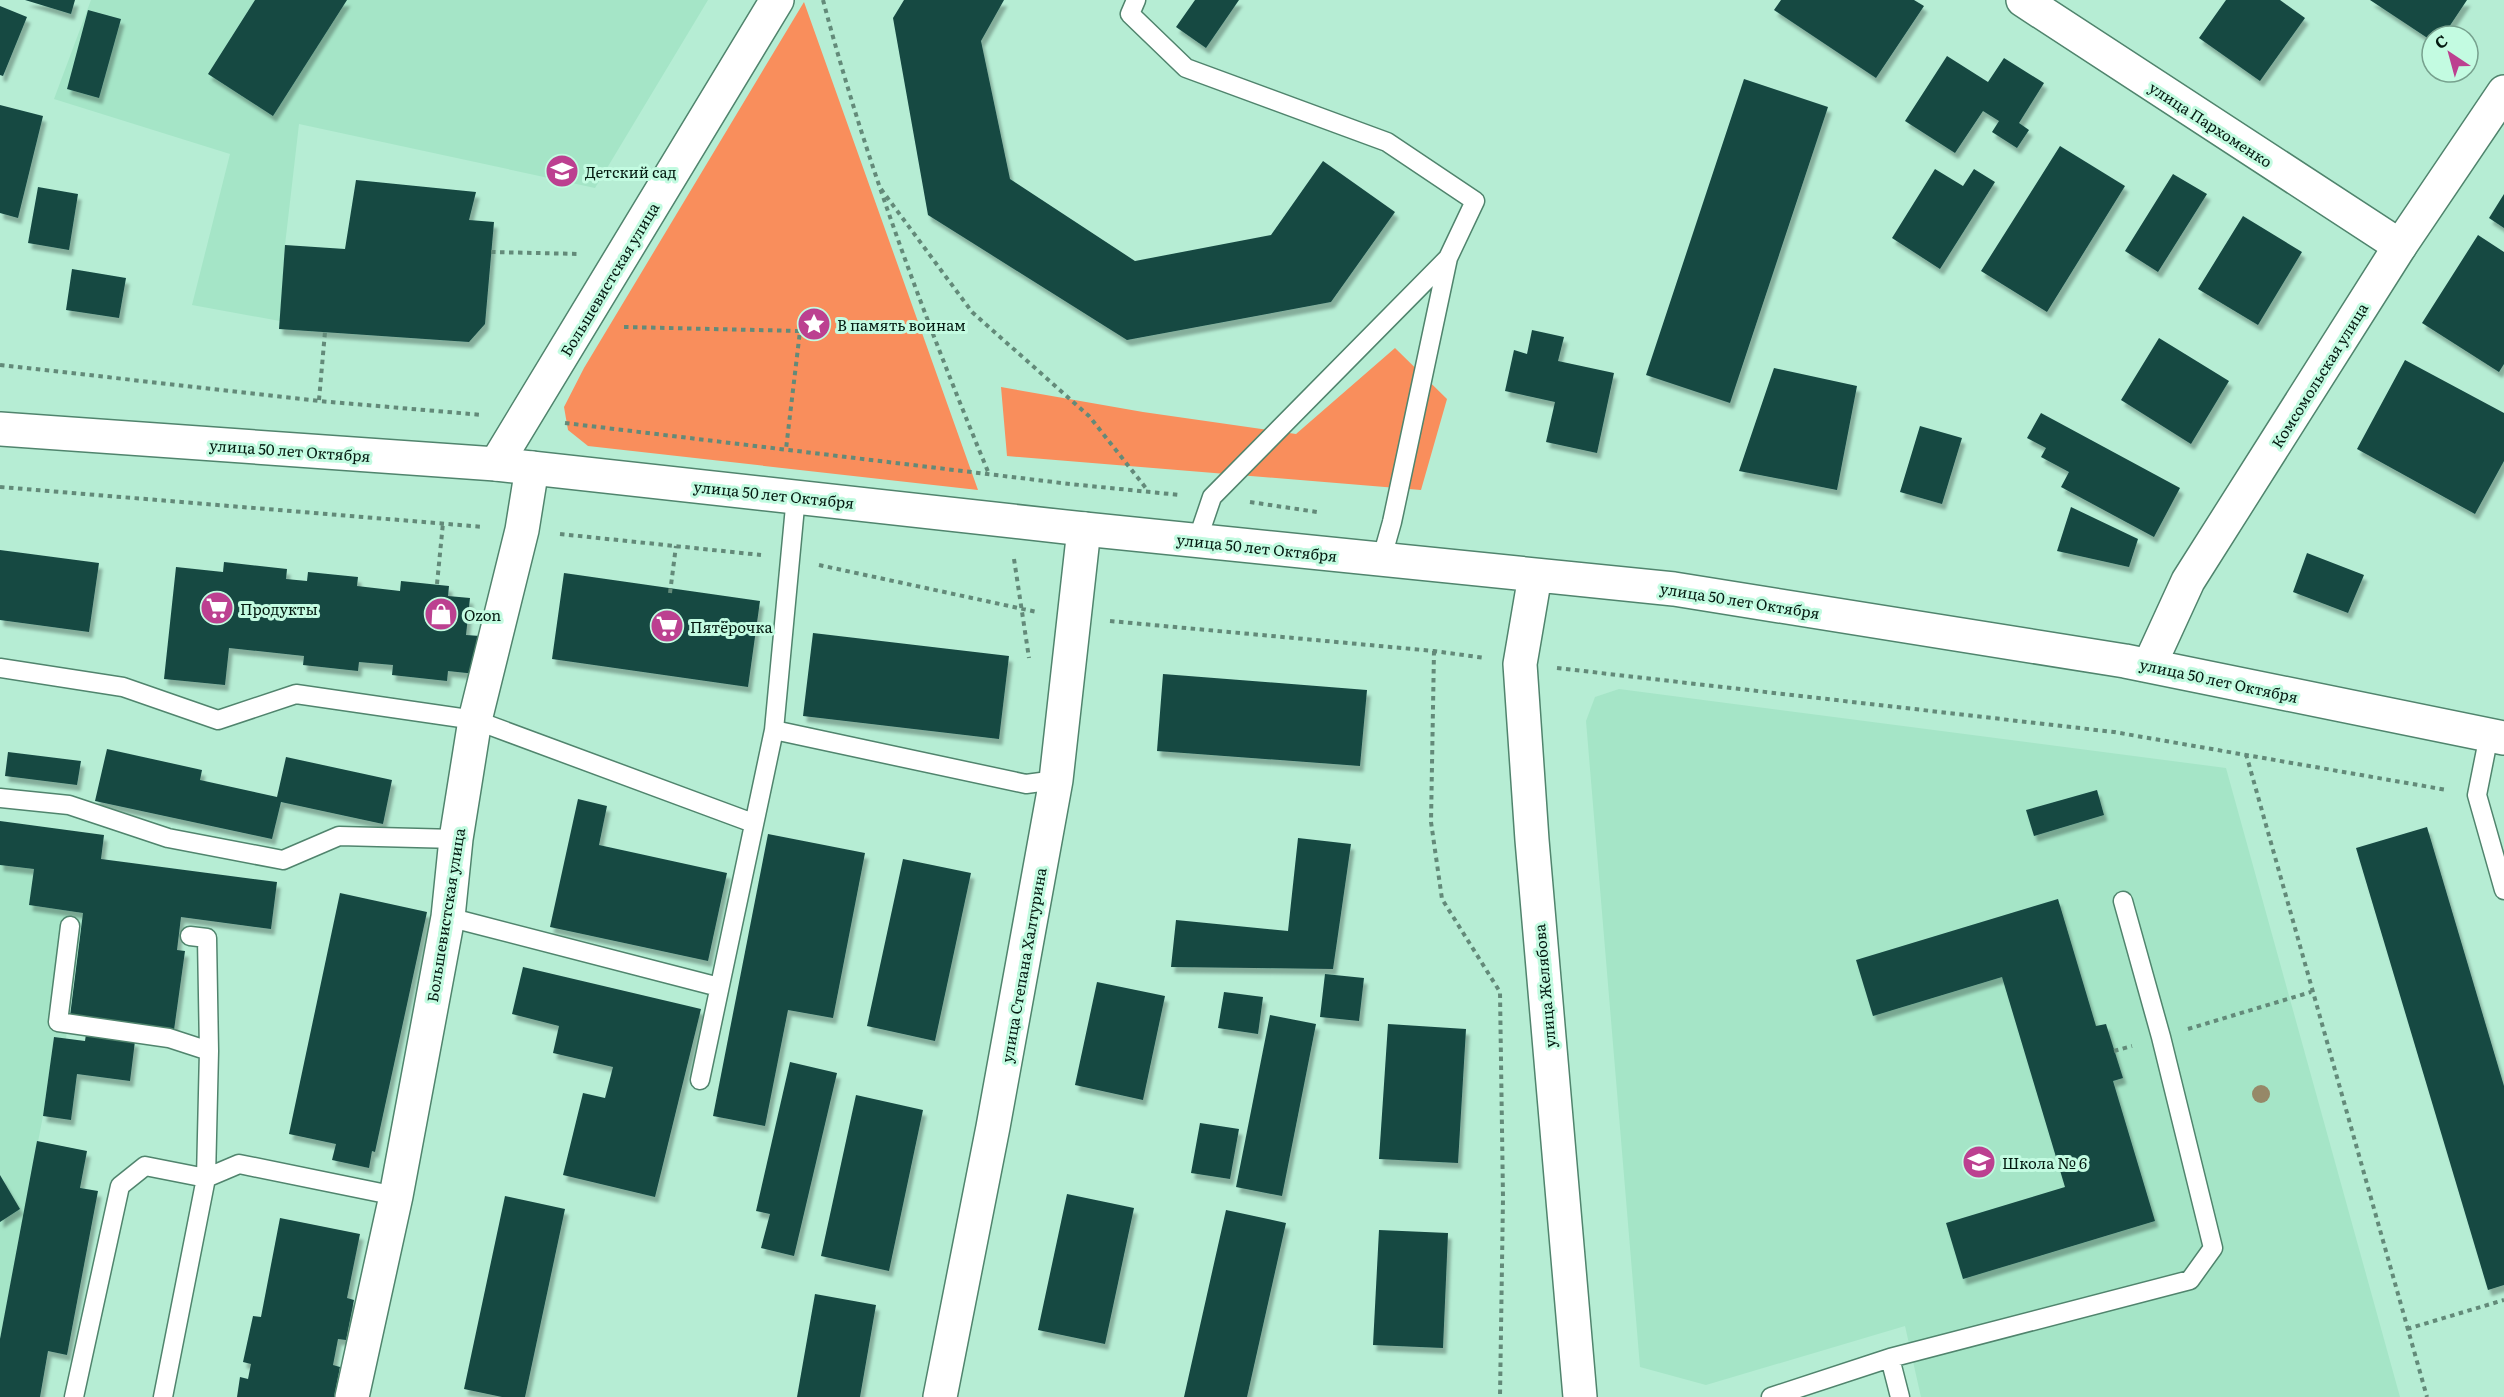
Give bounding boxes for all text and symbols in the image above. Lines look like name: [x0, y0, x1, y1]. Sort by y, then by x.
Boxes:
north arrow: [2420, 24, 2480, 84]
text: С: [2429, 28, 2452, 54]
street label: улица Пархоменко: [2145, 75, 2277, 173]
school or university icon: Детский сад: [544, 153, 580, 189]
place label: Детский сад: [585, 160, 677, 183]
street label: Большевистская улица: [554, 197, 665, 360]
street label: Комсомольская улица: [2265, 297, 2374, 452]
place icon: В память воинам: [796, 306, 832, 342]
place label: В память воинам: [837, 313, 966, 336]
street label: улица 50 лет Октября: [209, 433, 371, 467]
street label: улица 50 лет Октября: [693, 474, 855, 514]
street label: улица 50 лет Октября: [1176, 527, 1338, 567]
street label: улица 50 лет Октября: [1659, 576, 1821, 624]
supermarket icon: Продукты: [199, 590, 235, 626]
shop icon: Ozon: [423, 596, 459, 632]
place label: Продукты: [240, 597, 318, 620]
place label: Ozon: [464, 603, 501, 626]
supermarket icon: Пятёрочка: [649, 608, 685, 644]
place label: Пятёрочка: [690, 615, 774, 638]
street label: улица 50 лет Октября: [2138, 652, 2300, 708]
street label: Большевистская улица: [420, 825, 470, 1004]
street label: улица Степана Халтурина: [994, 865, 1052, 1064]
street label: улица Желябова: [1527, 922, 1561, 1049]
school or university icon: Школа № 6: [1961, 1144, 1997, 1180]
place label: Школа № 6: [2002, 1151, 2087, 1174]

